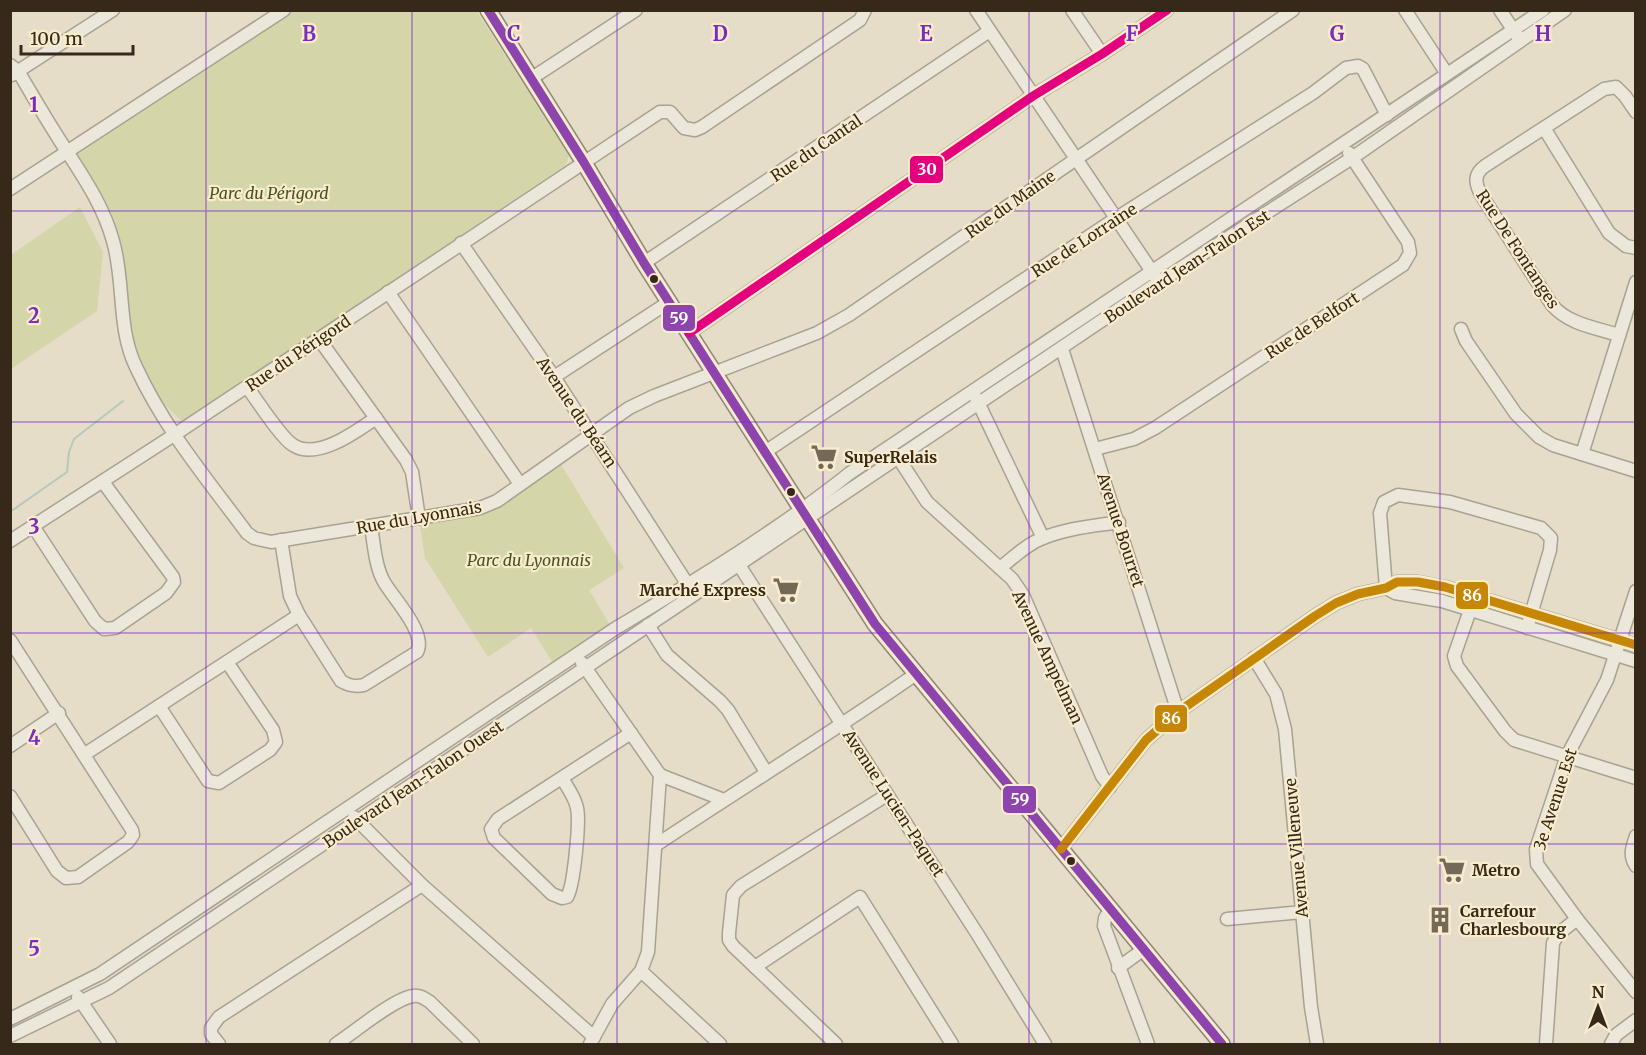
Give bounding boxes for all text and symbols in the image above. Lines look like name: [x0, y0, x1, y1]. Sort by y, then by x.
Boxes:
scale bar: [21, 18, 134, 56]
text: B: [302, 21, 316, 46]
text: C: [507, 21, 521, 46]
text: D: [712, 21, 728, 46]
text: E: [919, 21, 933, 46]
text: F: [1126, 21, 1139, 46]
text: G: [1330, 21, 1345, 46]
text: H: [1535, 21, 1551, 46]
text: 100 m: [30, 27, 83, 50]
text: 1: [29, 92, 39, 117]
street label: Rue du Cantal: [766, 110, 866, 186]
line badge: 30: [909, 155, 944, 184]
text: 30: [917, 159, 937, 179]
street label: Rue du Maine: [961, 166, 1059, 242]
park label: Parc du Périgord: [209, 183, 329, 203]
street label: Rue De Fontanges: [1472, 186, 1564, 312]
street label: Rue de Lorraine: [1028, 199, 1140, 281]
street label: Boulevard Jean-Talon Est: [1100, 205, 1274, 327]
unlabelled marker: [648, 273, 660, 285]
street label: Rue de Belfort: [1261, 287, 1363, 363]
text: 2: [28, 303, 40, 328]
line badge: 59: [662, 304, 696, 332]
text: 59: [670, 308, 689, 328]
street label: Rue du Périgord: [242, 310, 355, 395]
street label: Avenue du Béarn: [532, 352, 622, 472]
supermarket icon: SuperRelais: [809, 442, 839, 472]
place label: SuperRelais: [844, 447, 937, 467]
street label: Avenue Bourret: [1093, 469, 1149, 590]
unlabelled marker: [785, 486, 797, 498]
street label: Rue du Lyonnais: [355, 496, 483, 538]
text: 3: [28, 514, 40, 539]
park label: Parc du Lyonnais: [467, 550, 591, 570]
supermarket icon: Marché Express: [771, 575, 801, 605]
place label: Marché Express: [640, 580, 766, 600]
line badge: 86: [1455, 581, 1489, 610]
text: 86: [1462, 585, 1482, 605]
street label: Avenue Ampelman: [1008, 586, 1088, 727]
line badge: 86: [1154, 704, 1188, 733]
text: 86: [1161, 708, 1181, 728]
street label: Boulevard Jean-Talon Ouest: [319, 716, 508, 852]
text: 4: [28, 725, 41, 750]
street label: Avenue Lucien-Paquet: [838, 725, 949, 881]
street label: 3e Avenue Est: [1529, 745, 1581, 852]
street label: Avenue Villeneuve: [1280, 777, 1312, 920]
line badge: 59: [1002, 785, 1037, 814]
text: 59: [1011, 789, 1030, 809]
unlabelled marker: [1065, 855, 1077, 867]
supermarket icon: Metro: [1437, 855, 1467, 885]
place label: Metro: [1472, 860, 1520, 880]
place label: Carrefour Charlesbourg: [1460, 901, 1566, 939]
building icon: Carrefour Charlesbourg: [1425, 905, 1455, 935]
text: 5: [28, 936, 40, 961]
north arrow: [1568, 977, 1628, 1037]
text: N: [1592, 982, 1605, 1002]

